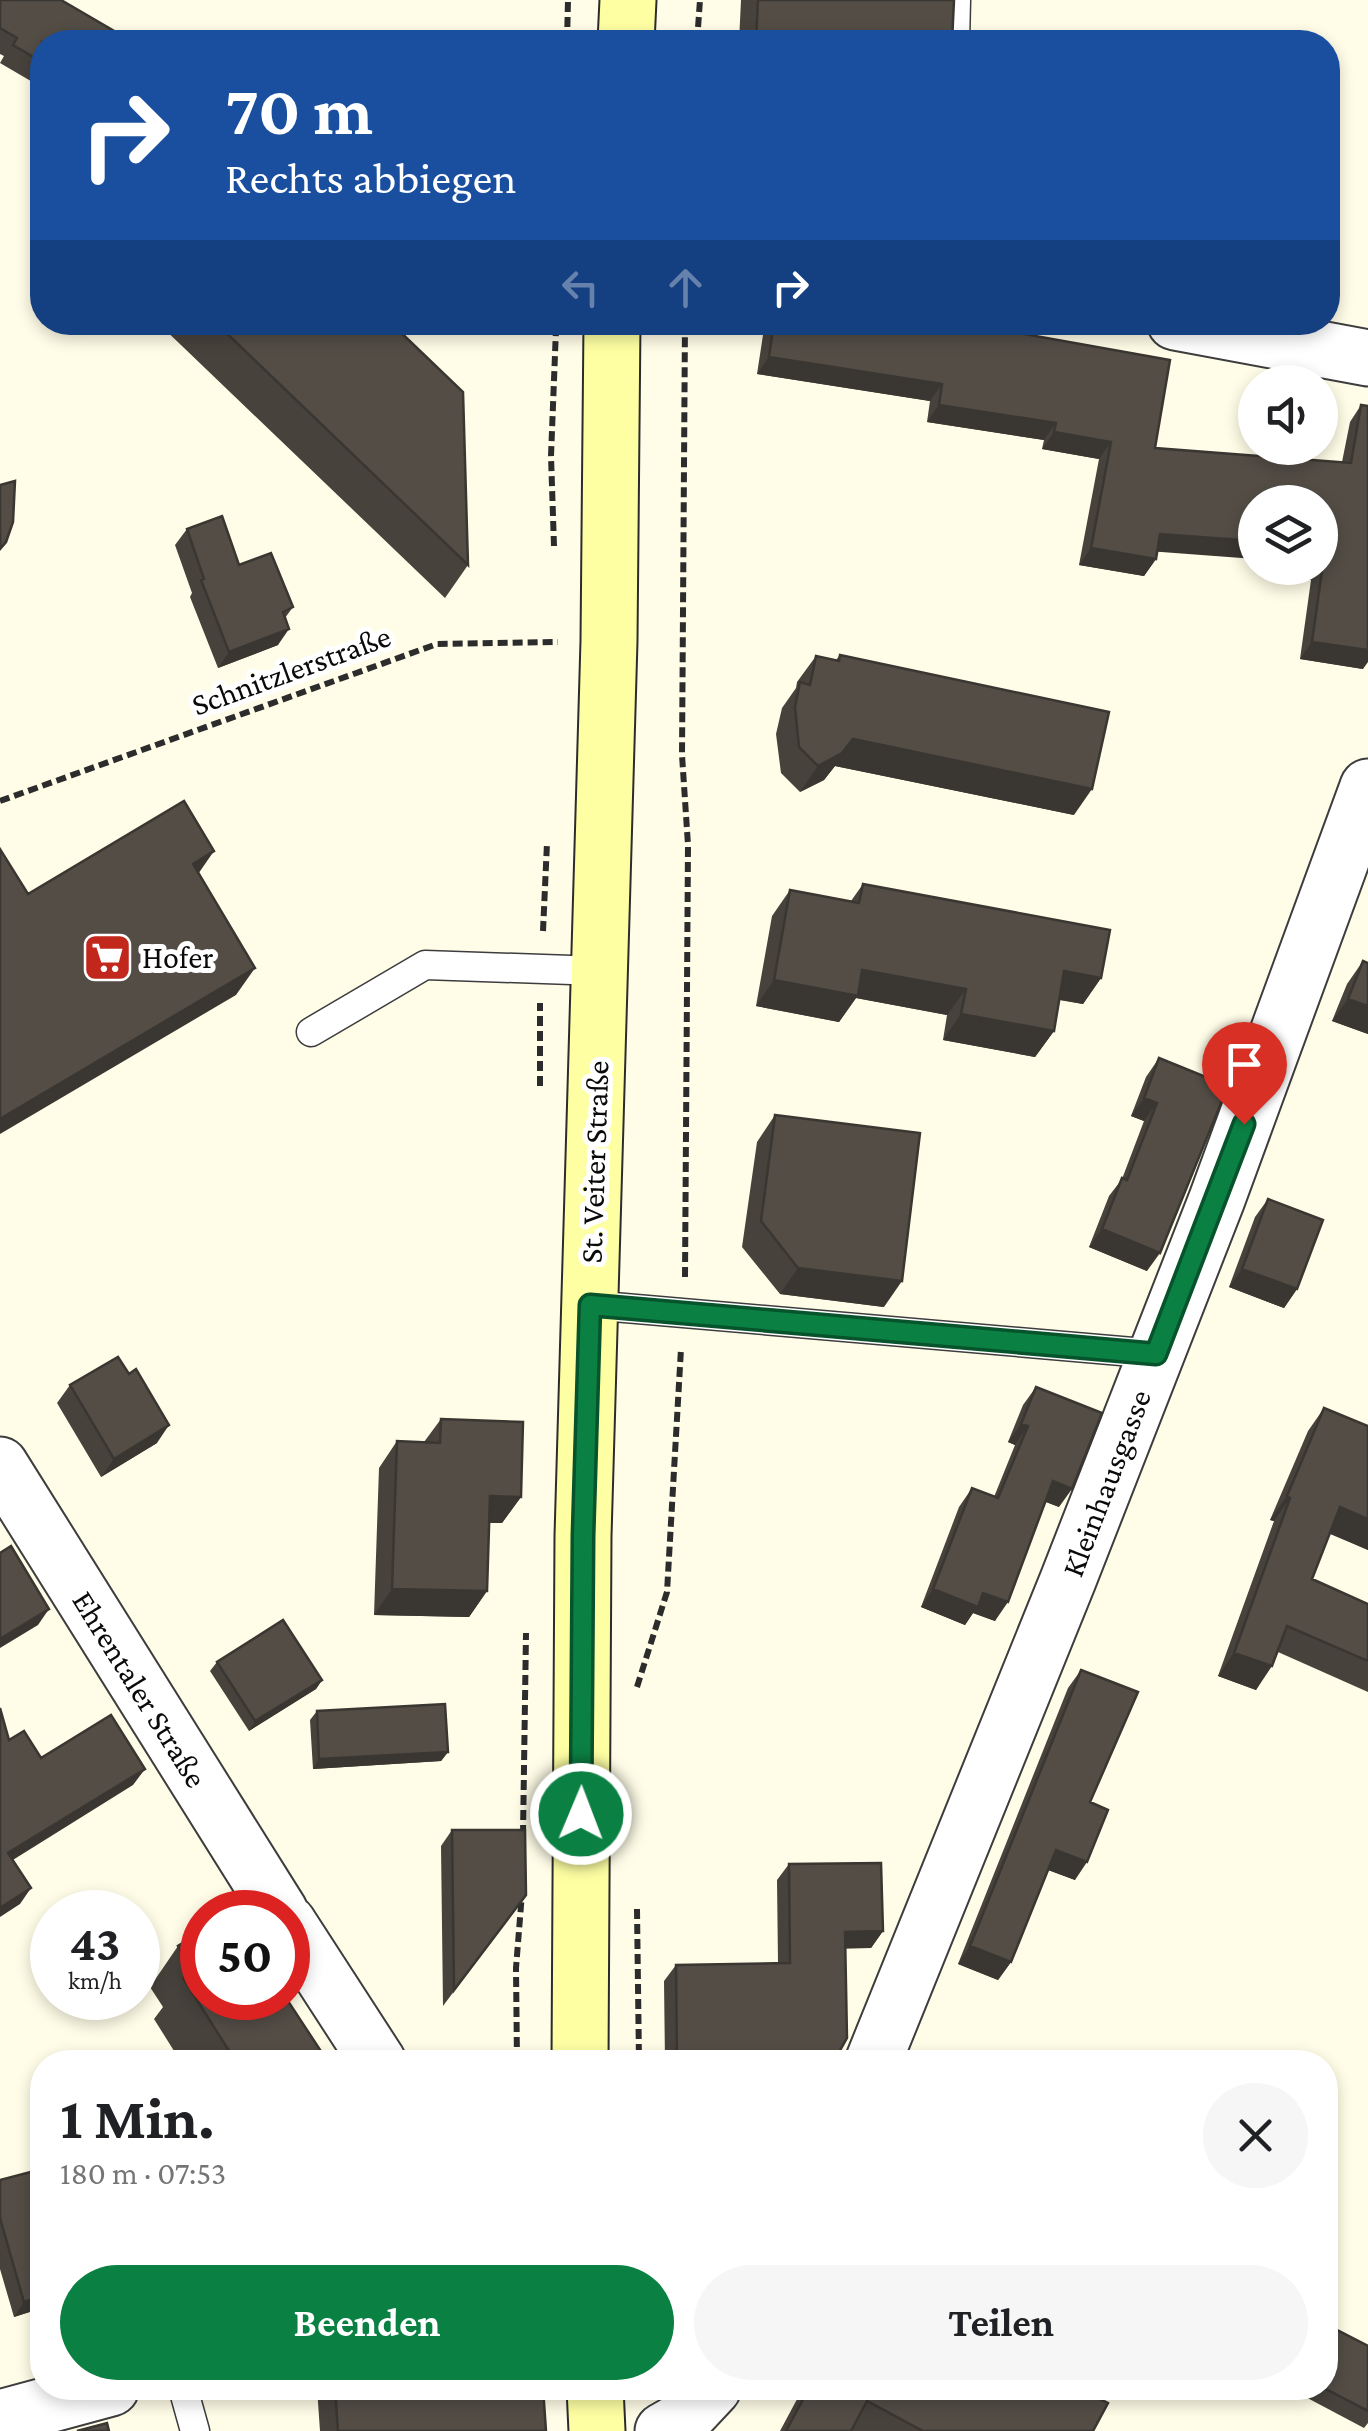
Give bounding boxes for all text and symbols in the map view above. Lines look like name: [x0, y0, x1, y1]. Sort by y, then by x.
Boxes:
icon: right: [60, 70, 190, 200]
text: 70 m: [225, 71, 373, 149]
text: Rechts abbiegen: [225, 153, 516, 203]
icon: left: [553, 260, 608, 315]
icon: ahead: [658, 260, 713, 315]
icon: right: [763, 260, 818, 315]
map controls: [1238, 365, 1338, 585]
button: sound: [1238, 365, 1338, 465]
button: layers: [1238, 485, 1338, 585]
street label: Schnitzlerstraße: [187, 617, 395, 723]
supermarket icon: Hofer: [81, 931, 133, 983]
place label: Hofer: [142, 939, 214, 975]
pin: [1202, 1022, 1287, 1125]
icon: arrive: [1217, 1037, 1272, 1092]
street label: St. Veiter Straße: [572, 1060, 616, 1264]
street label: Kleinhausgasse: [1054, 1384, 1158, 1582]
street label: Ehrentaler Straße: [65, 1584, 215, 1794]
position arrow: [529, 1762, 633, 1866]
speed limit sign: 50: [180, 1890, 310, 2020]
text: 43: [70, 1915, 120, 1971]
text: km/h: [68, 1967, 122, 1994]
button: close: [1203, 2083, 1308, 2188]
text: 1 Min.: [60, 2084, 215, 2151]
text: 180 m · 07:53: [60, 2155, 226, 2191]
button: Beenden: [60, 2265, 674, 2380]
button: Teilen: [694, 2265, 1308, 2380]

